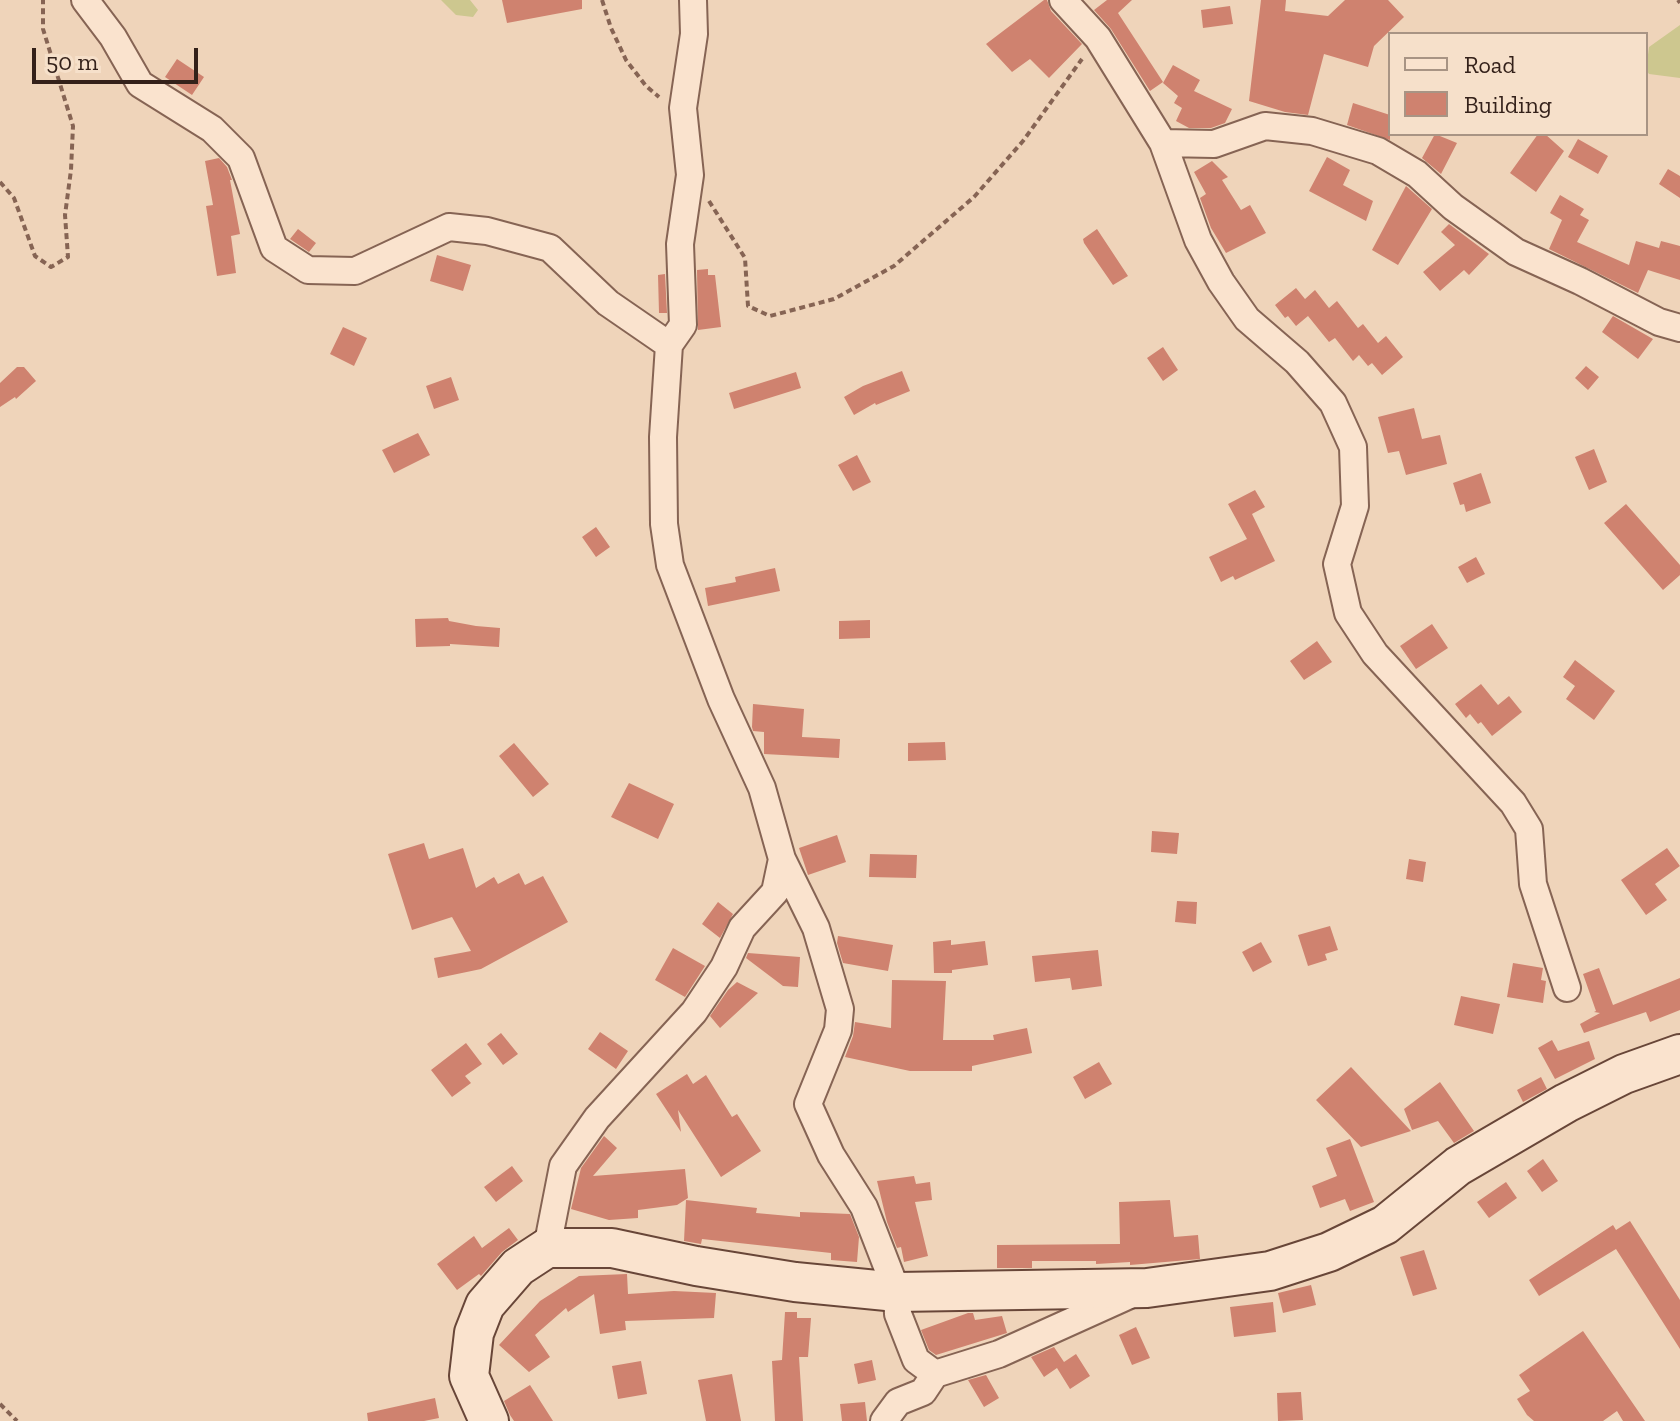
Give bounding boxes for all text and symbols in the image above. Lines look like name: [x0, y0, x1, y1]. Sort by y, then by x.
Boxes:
scale bar: [36, 32, 202, 82]
legend: [1388, 32, 1648, 136]
text: 50 m: [46, 47, 98, 76]
text: Road: [1464, 50, 1516, 79]
text: Building: [1464, 90, 1552, 119]

